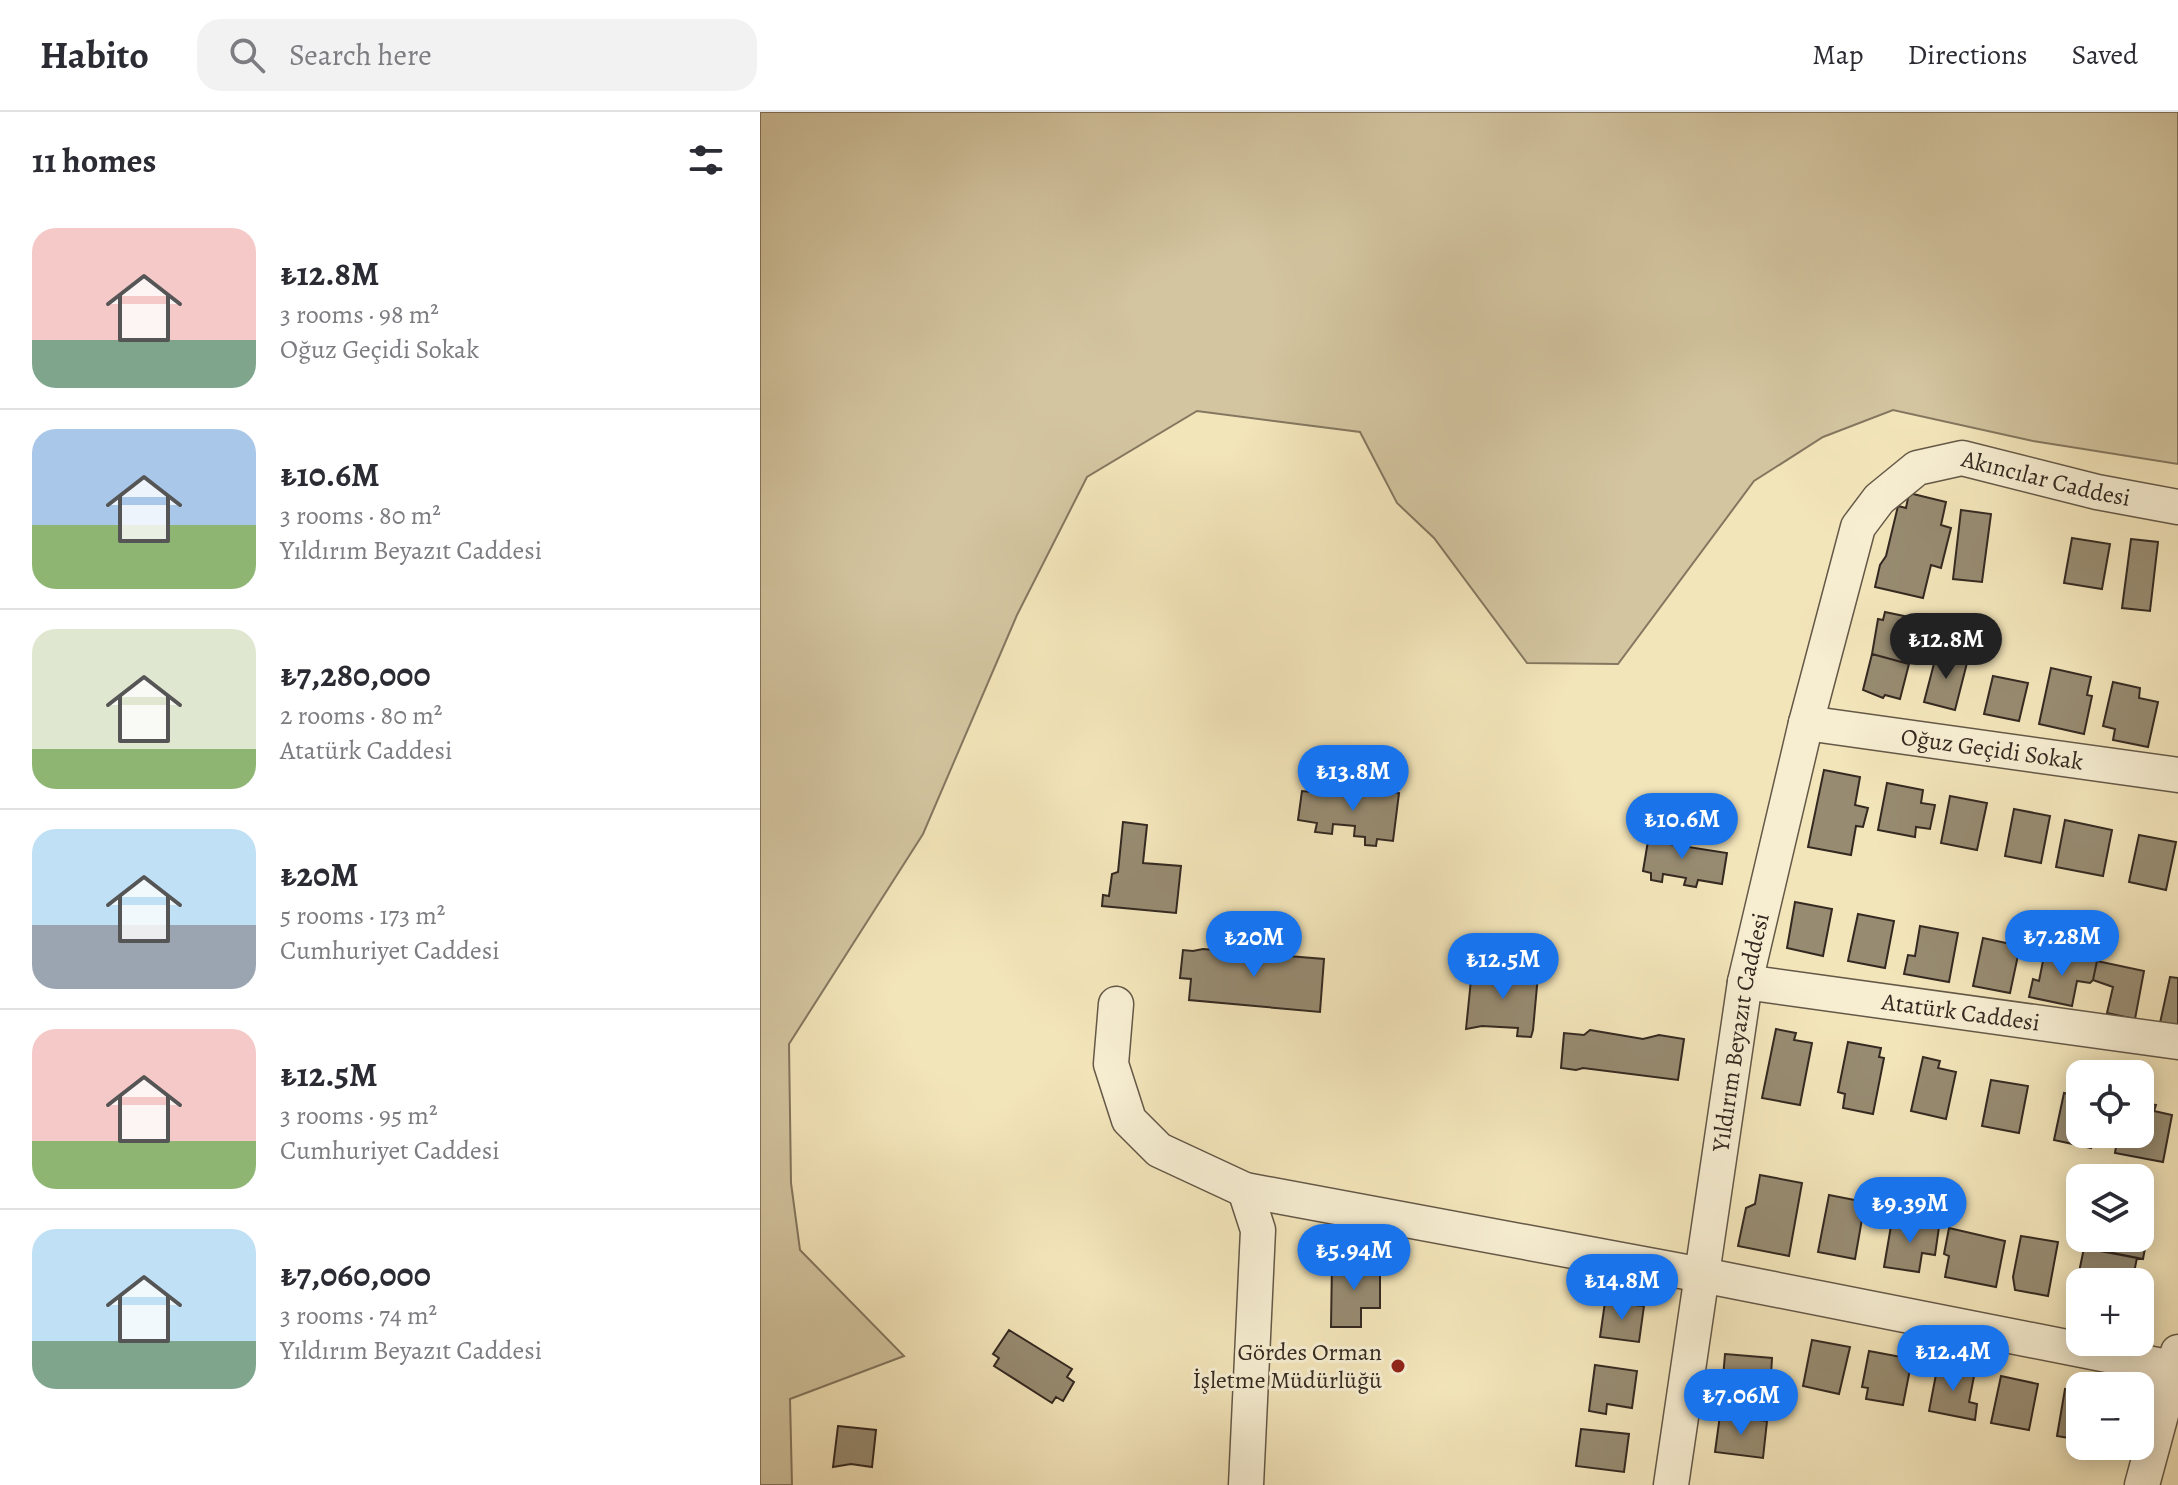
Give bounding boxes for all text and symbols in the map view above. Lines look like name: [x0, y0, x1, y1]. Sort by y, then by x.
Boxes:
search box: [197, 19, 757, 91]
text: Habito: [40, 29, 149, 81]
icon: search: [225, 33, 269, 77]
text: Search here: [289, 35, 432, 75]
text: Map: [1812, 36, 1863, 74]
text: Directions: [1907, 36, 2028, 74]
text: Saved: [2072, 36, 2138, 74]
text: 11 homes: [32, 137, 156, 184]
icon: filters: [684, 138, 728, 182]
text: ₺12.8M: [280, 250, 379, 297]
icon: home: [96, 260, 192, 356]
text: 3 rooms · 98 m²: [280, 297, 439, 332]
text: Oğuz Geçidi Sokak: [280, 332, 479, 367]
street label: Akıncılar Caddesi: [1957, 442, 2133, 514]
text: ₺10.6M: [280, 451, 380, 498]
icon: home: [96, 461, 192, 557]
text: 3 rooms · 80 m²: [280, 498, 441, 533]
text: Yıldırım Beyazıt Caddesi: [280, 533, 542, 568]
pin: ₺12.8M: [1881, 613, 2011, 681]
text: ₺12.8M: [1908, 621, 1984, 656]
text: ₺7,280,000: [280, 651, 431, 698]
icon: home: [96, 661, 192, 757]
text: 2 rooms · 80 m²: [280, 698, 442, 733]
street label: Oğuz Geçidi Sokak: [1899, 720, 2086, 778]
text: Atatürk Caddesi: [280, 733, 452, 768]
pin: ₺13.8M: [1288, 745, 1418, 813]
text: ₺13.8M: [1316, 753, 1390, 788]
pin: ₺10.6M: [1617, 793, 1747, 861]
text: ₺10.6M: [1644, 801, 1720, 836]
text: ₺20M: [280, 851, 359, 898]
icon: home: [96, 861, 192, 957]
text: 5 rooms · 173 m²: [280, 898, 445, 933]
street label: Yıldırım Beyazıt Caddesi: [1704, 910, 1777, 1155]
pin: ₺7.28M: [1997, 910, 2127, 978]
pin: ₺20M: [1207, 911, 1301, 979]
text: ₺7.28M: [2023, 918, 2101, 953]
text: ₺20M: [1224, 919, 1284, 954]
text: Cumhuriyet Caddesi: [280, 933, 500, 968]
pin: ₺12.5M: [1438, 933, 1568, 1001]
text: ₺12.5M: [1466, 941, 1540, 976]
street label: Atatürk Caddesi: [1879, 985, 2042, 1039]
text: ₺12.5M: [280, 1051, 378, 1098]
map controls: [2066, 1060, 2154, 1460]
button: locate: [2066, 1060, 2154, 1148]
icon: home: [96, 1061, 192, 1157]
text: 3 rooms · 95 m²: [280, 1098, 437, 1133]
text: Cumhuriyet Caddesi: [280, 1133, 500, 1168]
button: layers: [2066, 1164, 2154, 1252]
pin: ₺9.39M: [1845, 1177, 1975, 1245]
text: ₺9.39M: [1872, 1185, 1948, 1220]
pin: ₺5.94M: [1289, 1224, 1419, 1292]
text: ₺5.94M: [1315, 1232, 1393, 1267]
text: ₺7,060,000: [280, 1251, 431, 1298]
pin: ₺14.8M: [1557, 1254, 1687, 1322]
icon: home: [96, 1261, 192, 1357]
text: ₺14.8M: [1584, 1262, 1660, 1297]
button: +: [2066, 1268, 2154, 1356]
text: 3 rooms · 74 m²: [280, 1298, 437, 1333]
pin: ₺12.4M: [1888, 1325, 2018, 1393]
text: Yıldırım Beyazıt Caddesi: [280, 1333, 542, 1368]
text: ₺12.4M: [1915, 1333, 1991, 1368]
place label: Gördes Orman İşletme Müdürlüğü: [1192, 1336, 1382, 1396]
marker: Gördes Orman İşletme Müdürlüğü: [1389, 1357, 1407, 1375]
pin: ₺7.06M: [1676, 1369, 1806, 1437]
button: −: [2066, 1372, 2154, 1460]
text: ₺7.06M: [1702, 1377, 1780, 1412]

